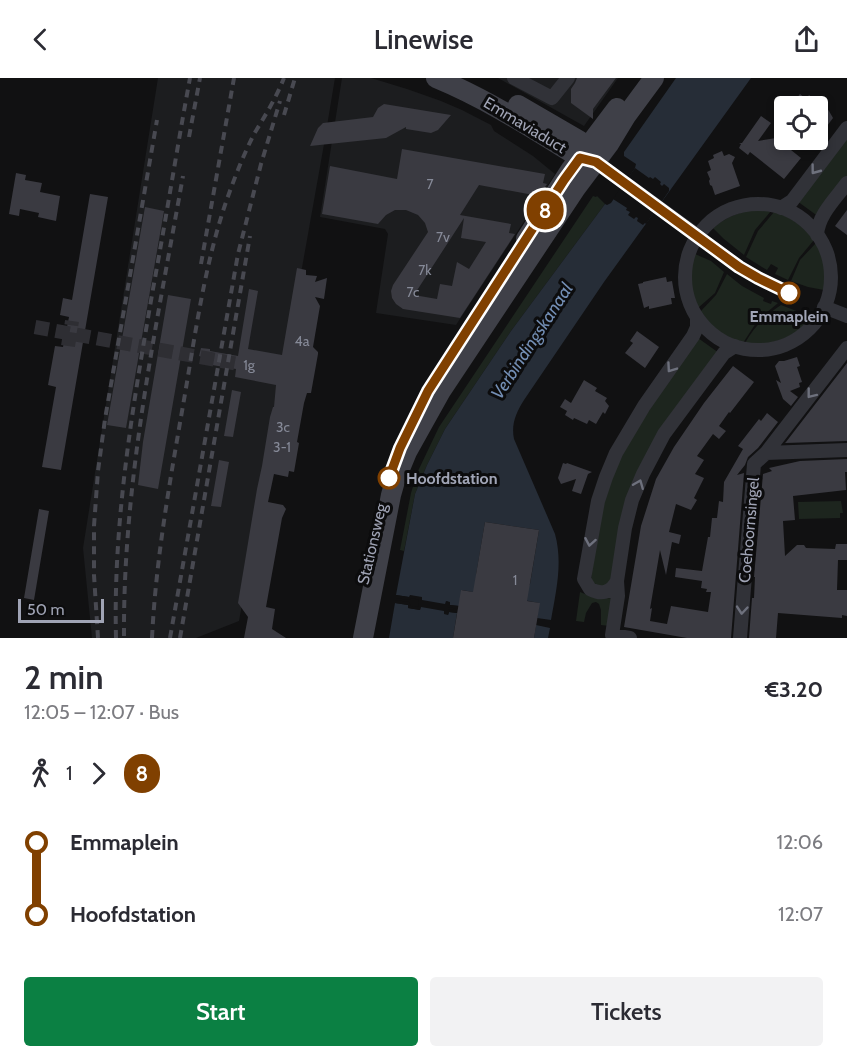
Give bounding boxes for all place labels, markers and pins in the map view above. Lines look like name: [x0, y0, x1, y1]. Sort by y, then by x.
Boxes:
marker: Emmaplein: [778, 282, 800, 304]
place label: Emmaplein: [750, 307, 828, 326]
marker: Hoofdstation: [378, 467, 400, 489]
place label: Hoofdstation: [406, 469, 498, 488]

